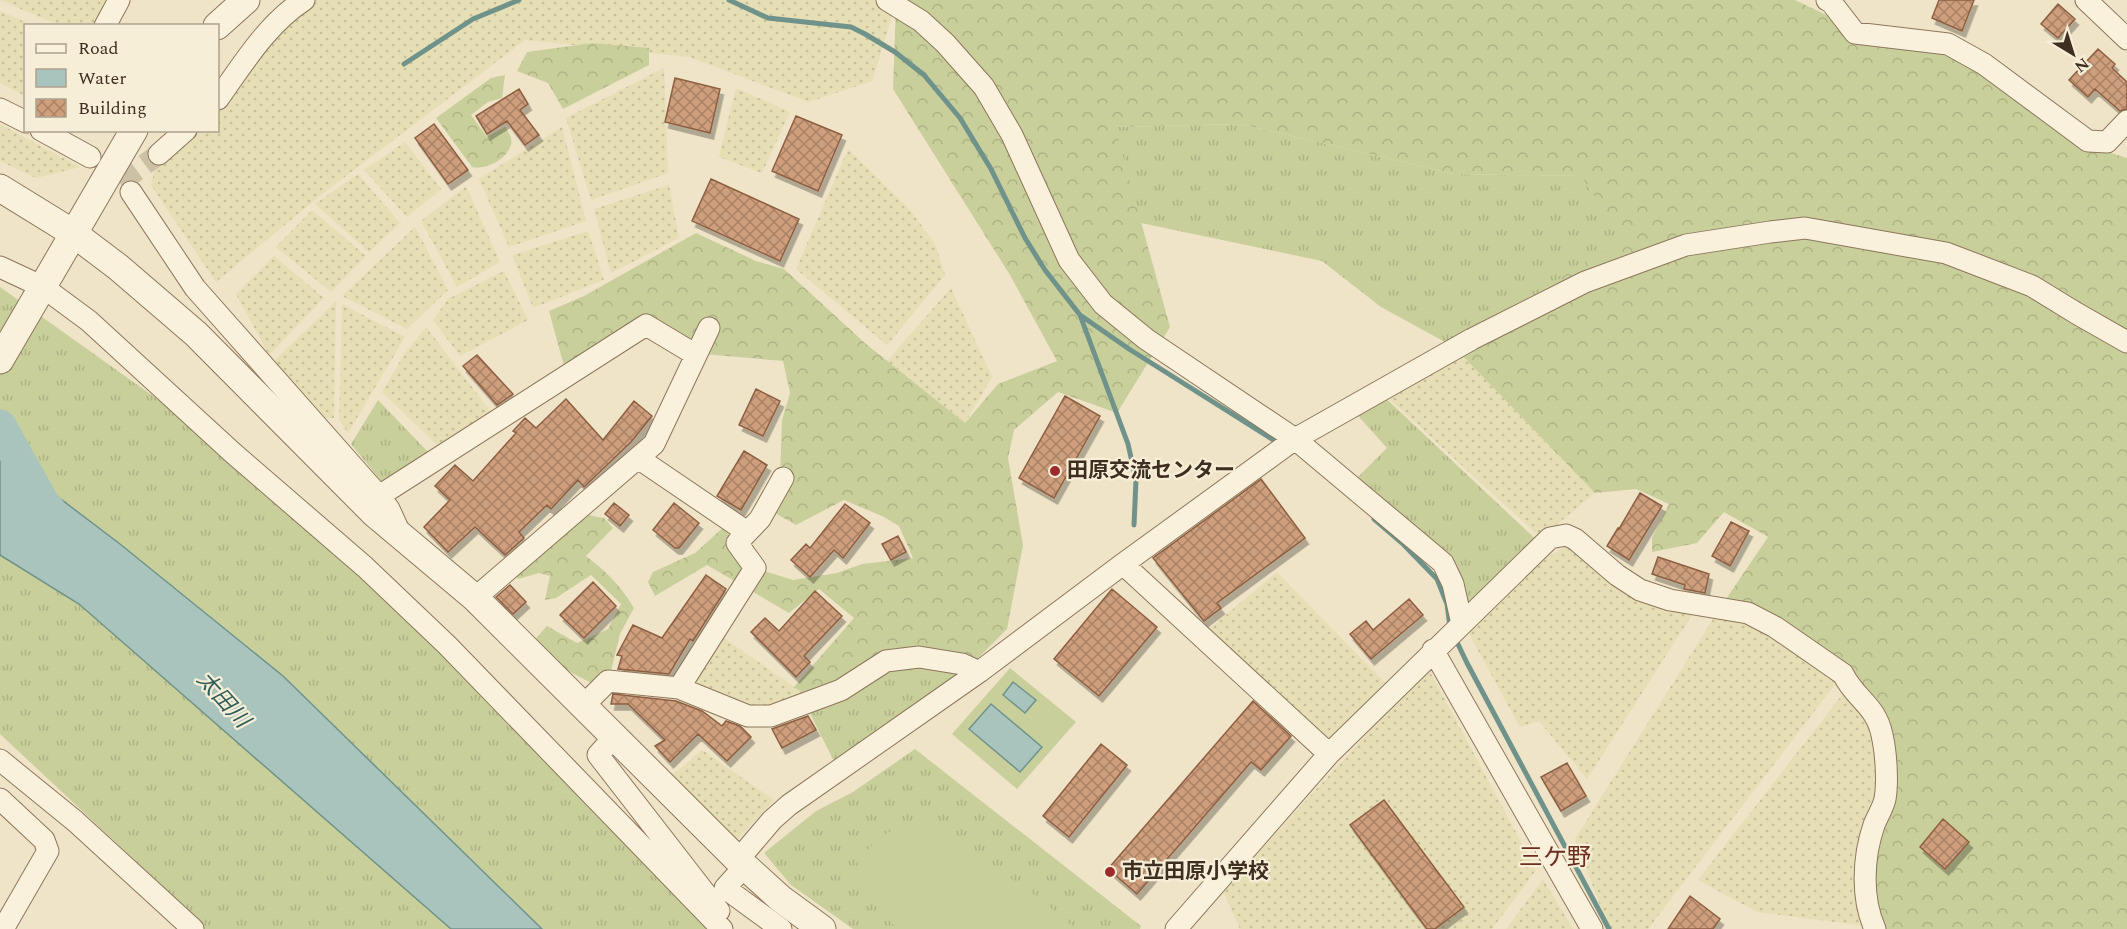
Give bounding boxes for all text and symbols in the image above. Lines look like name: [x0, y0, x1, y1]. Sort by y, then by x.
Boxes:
legend: [24, 24, 219, 132]
north arrow: [2043, 24, 2103, 84]
text: Road: [78, 35, 119, 62]
text: N: [2069, 52, 2094, 79]
text: Water: [78, 65, 126, 92]
text: Building: [78, 95, 147, 122]
place label: 田原交流センター: [1067, 455, 1235, 487]
marker: 田原交流センター: [1048, 464, 1062, 478]
water label: 太田川: [189, 664, 259, 737]
district label: 三ケ野: [1519, 840, 1591, 876]
place label: 市立田原小学校: [1122, 856, 1269, 888]
marker: 市立田原小学校: [1103, 865, 1117, 879]

